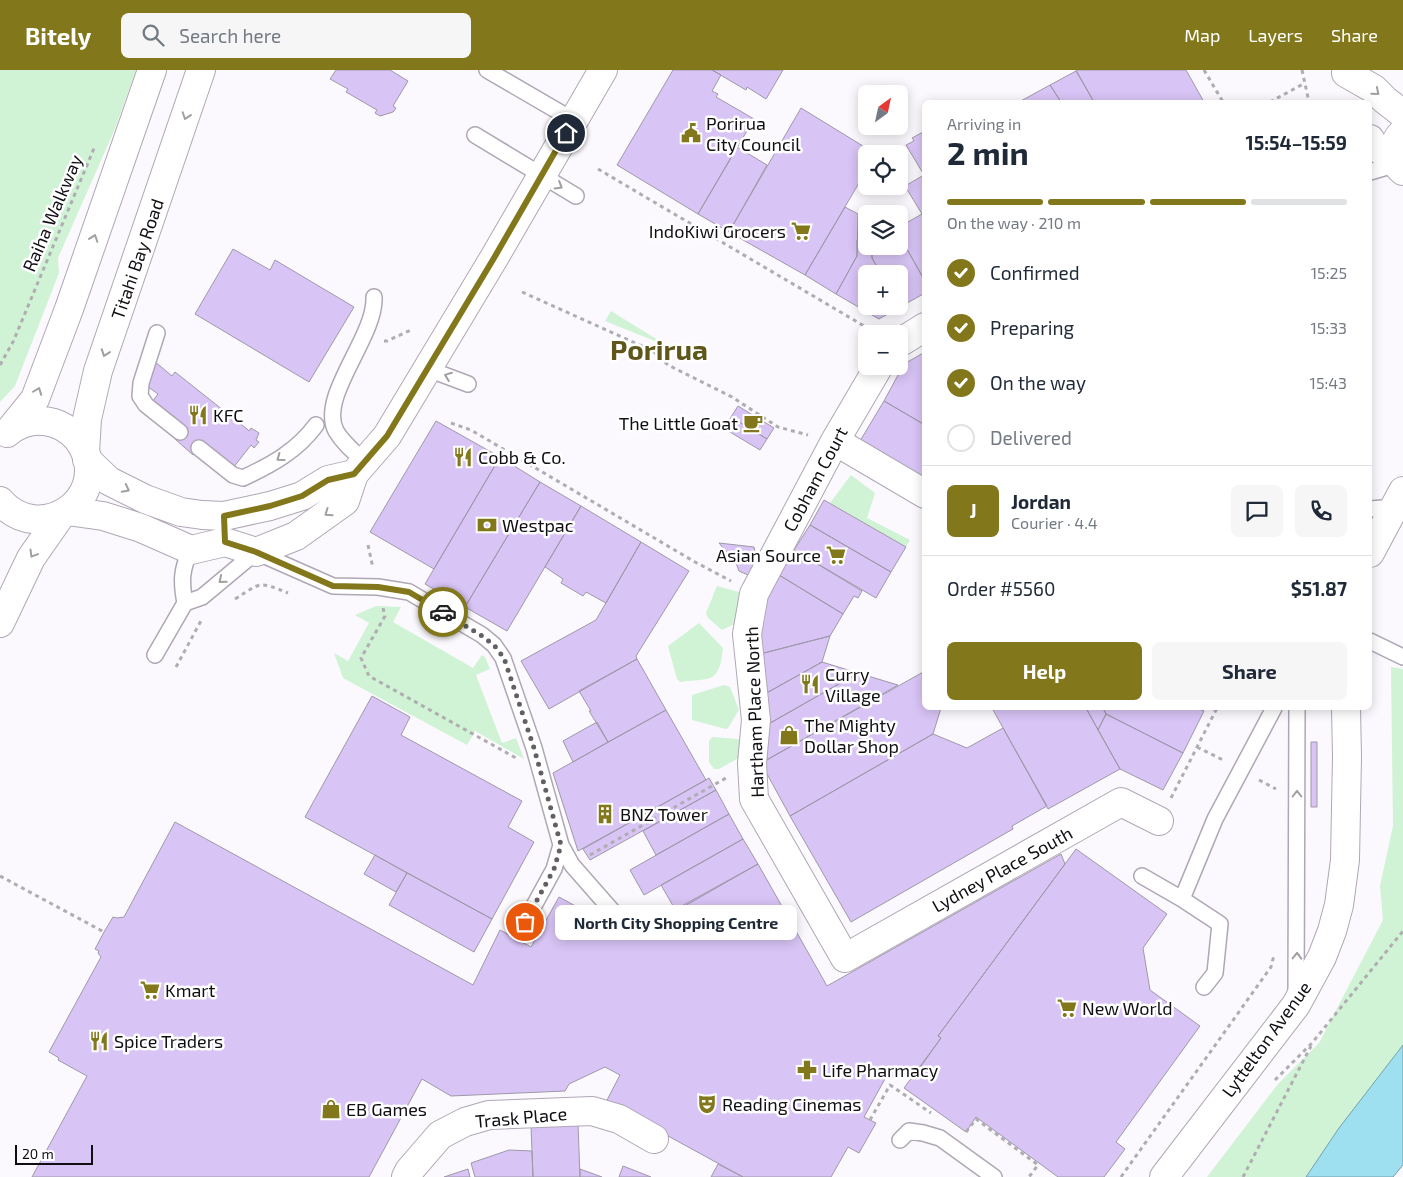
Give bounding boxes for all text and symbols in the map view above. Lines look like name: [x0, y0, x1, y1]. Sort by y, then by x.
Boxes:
search box: [121, 13, 471, 58]
text: Bitely: [25, 21, 91, 50]
icon: search: [139, 21, 167, 49]
text: Search here: [179, 24, 281, 47]
text: Map: [1184, 24, 1220, 46]
text: Layers: [1248, 24, 1303, 46]
text: Share: [1331, 24, 1378, 46]
north arrow: [858, 85, 908, 135]
map controls: [858, 85, 908, 375]
one-way arrow: [1370, 86, 1379, 95]
one-way arrow: [182, 111, 192, 120]
pin: [545, 112, 587, 154]
place label: Porirua City Council: [706, 112, 801, 155]
text: Arriving in: [947, 114, 1021, 133]
icon: home: [552, 119, 580, 147]
public building icon: Porirua City Council: [680, 122, 702, 144]
text: 15:54–15:59: [1246, 131, 1347, 154]
text: 2 min: [947, 133, 1029, 171]
button: locate: [858, 145, 908, 195]
street label: Raiha Walkway: [17, 151, 87, 275]
one-way arrow: [553, 179, 562, 189]
street label: Titahi Bay Road: [106, 196, 168, 322]
button: layers: [858, 205, 908, 255]
text: On the way · 210 m: [947, 213, 1081, 232]
place label: IndoKiwi Grocers: [649, 220, 786, 242]
supermarket icon: IndoKiwi Grocers: [790, 220, 812, 242]
one-way arrow: [88, 234, 98, 243]
icon: check: [947, 259, 975, 287]
text: Confirmed: [990, 261, 1080, 284]
text: 15:25: [1311, 263, 1347, 282]
button: +: [858, 265, 908, 315]
icon: check: [947, 314, 975, 342]
text: Preparing: [990, 316, 1074, 339]
text: 15:33: [1310, 318, 1347, 337]
button: −: [858, 325, 908, 375]
district label: Porirua: [610, 332, 708, 366]
one-way arrow: [100, 348, 110, 356]
icon: check: [947, 369, 975, 397]
text: On the way: [990, 371, 1086, 394]
one-way arrow: [444, 372, 453, 383]
text: 15:43: [1310, 373, 1347, 392]
one-way arrow: [32, 387, 42, 396]
restaurant icon: KFC: [187, 404, 209, 426]
place label: KFC: [213, 404, 243, 426]
place label: The Little Goat: [619, 412, 738, 434]
cafe icon: The Little Goat: [742, 412, 764, 434]
street label: Cobham Court: [778, 423, 852, 535]
text: Delivered: [990, 426, 1072, 449]
restaurant icon: Cobb & Co.: [452, 446, 474, 468]
place label: Cobb & Co.: [478, 446, 566, 468]
one-way arrow: [276, 452, 286, 461]
one-way arrow: [120, 483, 129, 493]
button: chat: [1231, 485, 1283, 537]
button: phone: [1295, 485, 1347, 537]
text: Jordan: [1011, 490, 1071, 513]
text: J: [969, 499, 977, 522]
one-way arrow: [324, 507, 334, 516]
text: Courier · 4.4: [1011, 513, 1098, 532]
bank icon: Westpac: [476, 514, 498, 536]
place label: Westpac: [502, 514, 574, 536]
place label: Asian Source: [716, 544, 821, 566]
supermarket icon: Asian Source: [825, 544, 847, 566]
one-way arrow: [30, 549, 40, 558]
one-way arrow: [219, 575, 228, 583]
text: Order #5560: [947, 577, 1055, 600]
text: $51.87: [1291, 577, 1347, 600]
courier: [418, 587, 468, 637]
icon: car: [429, 598, 457, 626]
street label: Hartham Place North: [740, 626, 768, 798]
button: Help: [947, 642, 1142, 700]
button: Share: [1152, 642, 1347, 700]
place label: Curry Village: [825, 663, 881, 706]
restaurant icon: Curry Village: [799, 673, 821, 695]
place label: The Mighty Dollar Shop: [804, 714, 899, 757]
shop icon: The Mighty Dollar Shop: [778, 724, 800, 746]
one-way arrow: [1292, 789, 1302, 797]
building icon: BNZ Tower: [594, 803, 616, 825]
place label: BNZ Tower: [620, 803, 708, 825]
street label: Lydney Place South: [928, 821, 1076, 917]
pin: [504, 901, 546, 943]
callout: North City Shopping Centre: [555, 904, 798, 940]
icon: bag: [511, 908, 539, 936]
text: North City Shopping Centre: [574, 913, 778, 932]
one-way arrow: [1292, 952, 1302, 960]
street label: Lyttelton Avenue: [1217, 977, 1315, 1101]
supermarket icon: Kmart: [139, 979, 161, 1001]
place label: Kmart: [165, 979, 216, 1001]
supermarket icon: New World: [1056, 997, 1078, 1019]
place label: New World: [1082, 997, 1172, 1019]
restaurant icon: Spice Traders: [88, 1030, 110, 1052]
place label: Spice Traders: [114, 1030, 223, 1052]
pharmacy icon: Life Pharmacy: [796, 1059, 818, 1081]
place label: Life Pharmacy: [822, 1059, 939, 1081]
theatre icon: Reading Cinemas: [696, 1093, 718, 1115]
place label: Reading Cinemas: [722, 1093, 862, 1115]
shop icon: EB Games: [320, 1098, 342, 1120]
place label: EB Games: [346, 1098, 427, 1120]
street label: Trask Place: [474, 1102, 568, 1132]
scale bar: [15, 1142, 92, 1165]
text: 20 m: [22, 1145, 54, 1162]

